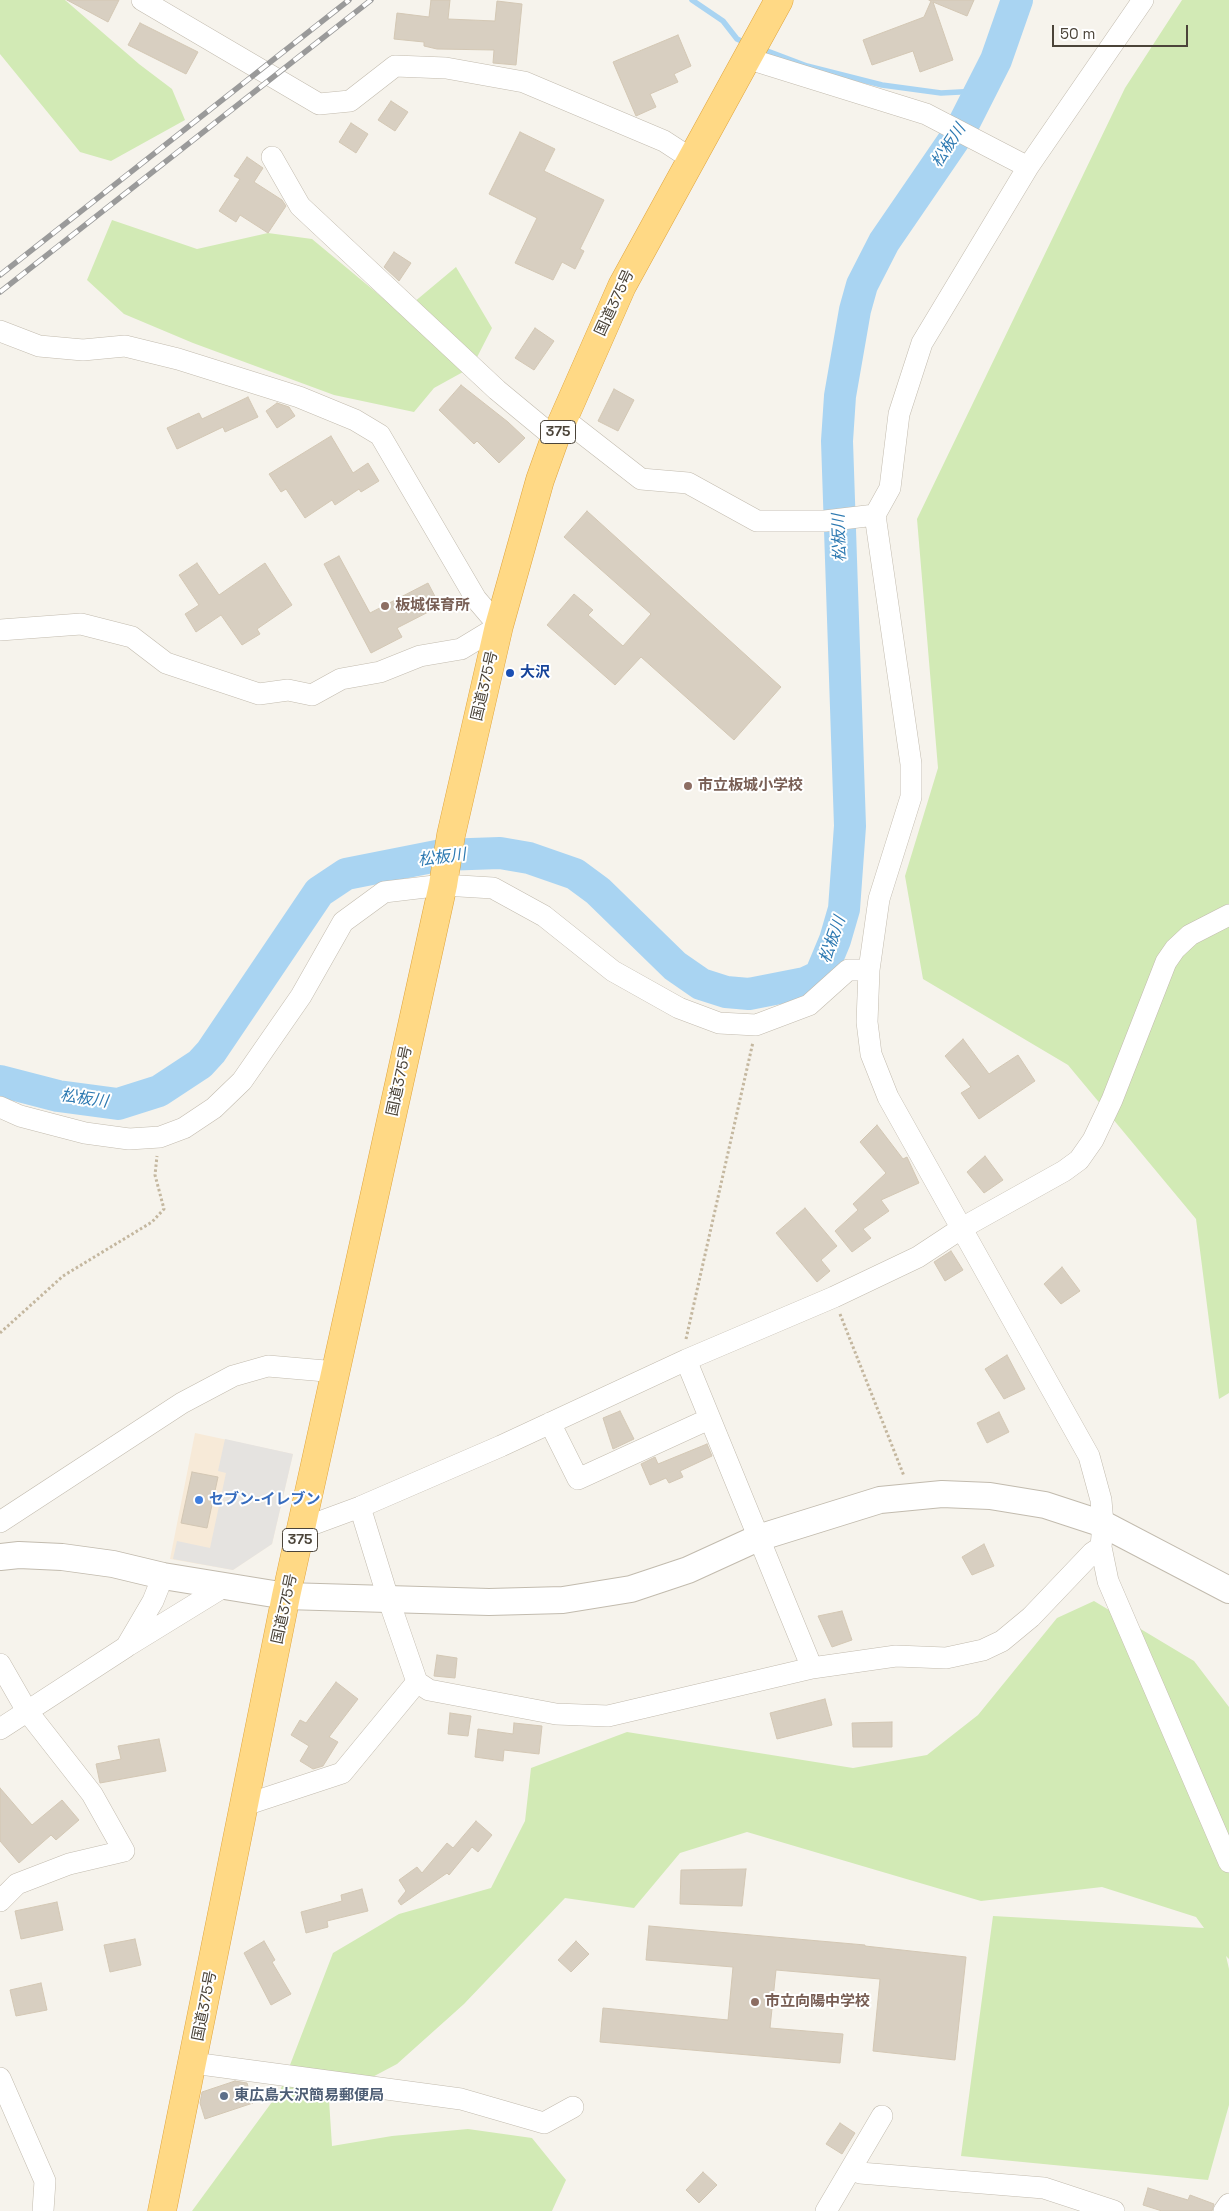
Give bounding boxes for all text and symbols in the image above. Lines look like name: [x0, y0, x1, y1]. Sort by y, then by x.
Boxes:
scale bar: [1054, 15, 1190, 47]
text: 50 m: [1060, 24, 1095, 43]
water label: 松板川: [928, 121, 970, 171]
street label: 国道375号: [592, 267, 638, 339]
road number: 375: [540, 421, 576, 444]
water label: 松板川: [830, 514, 850, 562]
place label: 板城保育所: [395, 597, 470, 615]
marker: 板城保育所: [379, 600, 391, 612]
street label: 国道375号: [468, 649, 502, 723]
place label: 大沢: [520, 664, 550, 682]
marker: 大沢: [504, 667, 516, 679]
place label: 市立板城小学校: [698, 777, 803, 795]
marker: 市立板城小学校: [682, 780, 694, 792]
water label: 松板川: [417, 846, 467, 870]
water label: 松板川: [816, 914, 850, 966]
street label: 国道375号: [384, 1044, 416, 1118]
water label: 松板川: [59, 1086, 109, 1112]
place label: セブン-イレブン: [209, 1491, 320, 1509]
marker: セブン-イレブン: [193, 1494, 205, 1506]
road number: 375: [282, 1528, 318, 1552]
street label: 国道375号: [269, 1572, 301, 1646]
street label: 国道375号: [189, 1969, 221, 2043]
place label: 市立向陽中学校: [765, 1993, 870, 2011]
marker: 市立向陽中学校: [749, 1996, 761, 2008]
place label: 東広島大沢簡易郵便局: [234, 2087, 384, 2105]
marker: 東広島大沢簡易郵便局: [218, 2090, 230, 2102]

